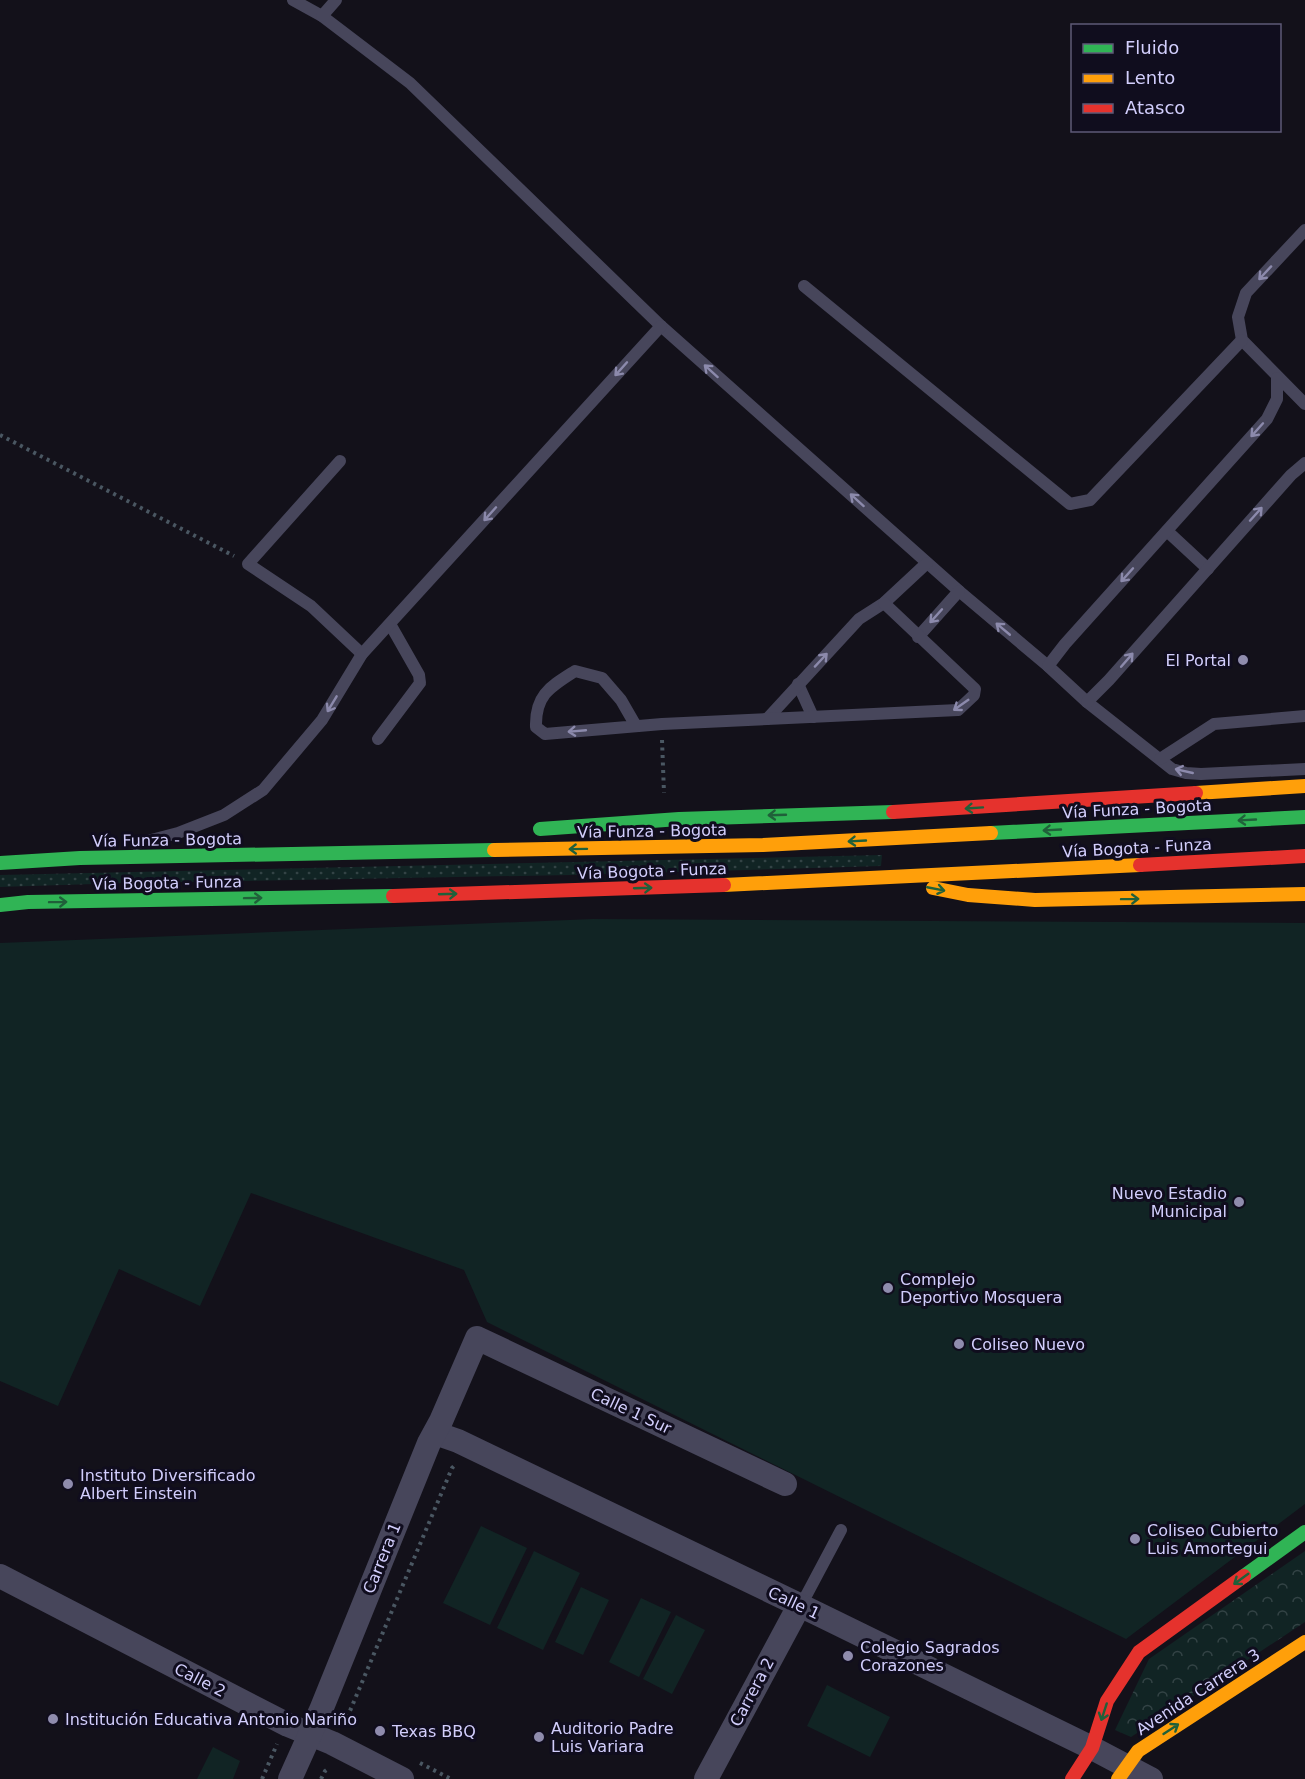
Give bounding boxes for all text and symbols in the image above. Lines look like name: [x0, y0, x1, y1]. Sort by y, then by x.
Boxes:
legend: [1071, 24, 1281, 132]
text: Fluido: [1125, 37, 1179, 58]
text: Lento: [1125, 67, 1175, 88]
text: Atasco: [1125, 97, 1185, 118]
one-way arrow: [1258, 265, 1272, 280]
one-way arrow: [614, 362, 629, 377]
one-way arrow: [704, 364, 719, 378]
one-way arrow: [1250, 422, 1264, 437]
one-way arrow: [849, 493, 864, 507]
one-way arrow: [483, 506, 497, 521]
one-way arrow: [1249, 506, 1263, 521]
one-way arrow: [1120, 567, 1134, 582]
one-way arrow: [929, 608, 943, 623]
one-way arrow: [996, 622, 1011, 636]
place label: El Portal: [1165, 651, 1231, 670]
one-way arrow: [1120, 652, 1134, 667]
one-way arrow: [814, 653, 828, 668]
marker: El Portal: [1236, 653, 1250, 667]
one-way arrow: [325, 695, 337, 712]
one-way arrow: [953, 698, 969, 711]
one-way arrow: [568, 726, 588, 737]
one-way arrow: [1175, 765, 1194, 777]
street label: Vía Funza - Bogota: [1062, 796, 1212, 822]
one-way arrow: [965, 803, 985, 814]
one-way arrow: [767, 810, 787, 821]
one-way arrow: [1237, 815, 1257, 826]
street label: Vía Funza - Bogota: [577, 820, 727, 842]
one-way arrow: [1042, 825, 1062, 836]
street label: Vía Funza - Bogota: [92, 829, 242, 851]
one-way arrow: [848, 835, 868, 846]
street label: Vía Bogota - Funza: [1062, 835, 1212, 861]
one-way arrow: [569, 843, 589, 855]
street label: Vía Bogota - Funza: [577, 859, 727, 883]
street label: Vía Bogota - Funza: [92, 872, 242, 894]
one-way arrow: [633, 882, 653, 893]
one-way arrow: [926, 884, 945, 895]
one-way arrow: [438, 888, 458, 899]
one-way arrow: [243, 892, 263, 904]
one-way arrow: [1120, 893, 1140, 904]
one-way arrow: [48, 896, 68, 907]
place label: Nuevo Estadio Municipal: [1112, 1184, 1227, 1221]
marker: Nuevo Estadio Municipal: [1232, 1195, 1246, 1209]
place label: Complejo Deportivo Mosquera: [900, 1270, 1062, 1307]
marker: Complejo Deportivo Mosquera: [881, 1281, 895, 1295]
place label: Coliseo Nuevo: [971, 1335, 1085, 1354]
marker: Coliseo Nuevo: [952, 1337, 966, 1351]
street label: Calle 1 Sur: [588, 1384, 675, 1438]
place label: Instituto Diversificado Albert Einstein: [80, 1466, 256, 1503]
marker: Instituto Diversificado Albert Einstein: [61, 1477, 75, 1491]
street label: Carrera 1: [359, 1520, 405, 1596]
place label: Coliseo Cubierto Luis Amortegui: [1147, 1521, 1278, 1558]
marker: Coliseo Cubierto Luis Amortegui: [1128, 1532, 1142, 1546]
one-way arrow: [1233, 1572, 1249, 1585]
street label: Calle 1: [765, 1583, 823, 1623]
place label: Colegio Sagrados Corazones: [860, 1638, 1000, 1675]
street label: Avenida Carrera 3: [1132, 1645, 1264, 1739]
marker: Colegio Sagrados Corazones: [841, 1649, 855, 1663]
street label: Carrera 2: [726, 1654, 778, 1730]
street label: Calle 2: [171, 1659, 229, 1701]
one-way arrow: [1098, 1702, 1109, 1721]
place label: Institución Educativa Antonio Nariño: [65, 1710, 357, 1729]
marker: Institución Educativa Antonio Nariño: [46, 1712, 60, 1726]
place label: Auditorio Padre Luis Variara: [551, 1719, 674, 1756]
place label: Texas BBQ: [391, 1722, 476, 1741]
one-way arrow: [1162, 1723, 1179, 1735]
marker: Texas BBQ: [373, 1724, 387, 1738]
marker: Auditorio Padre Luis Variara: [532, 1730, 546, 1744]

